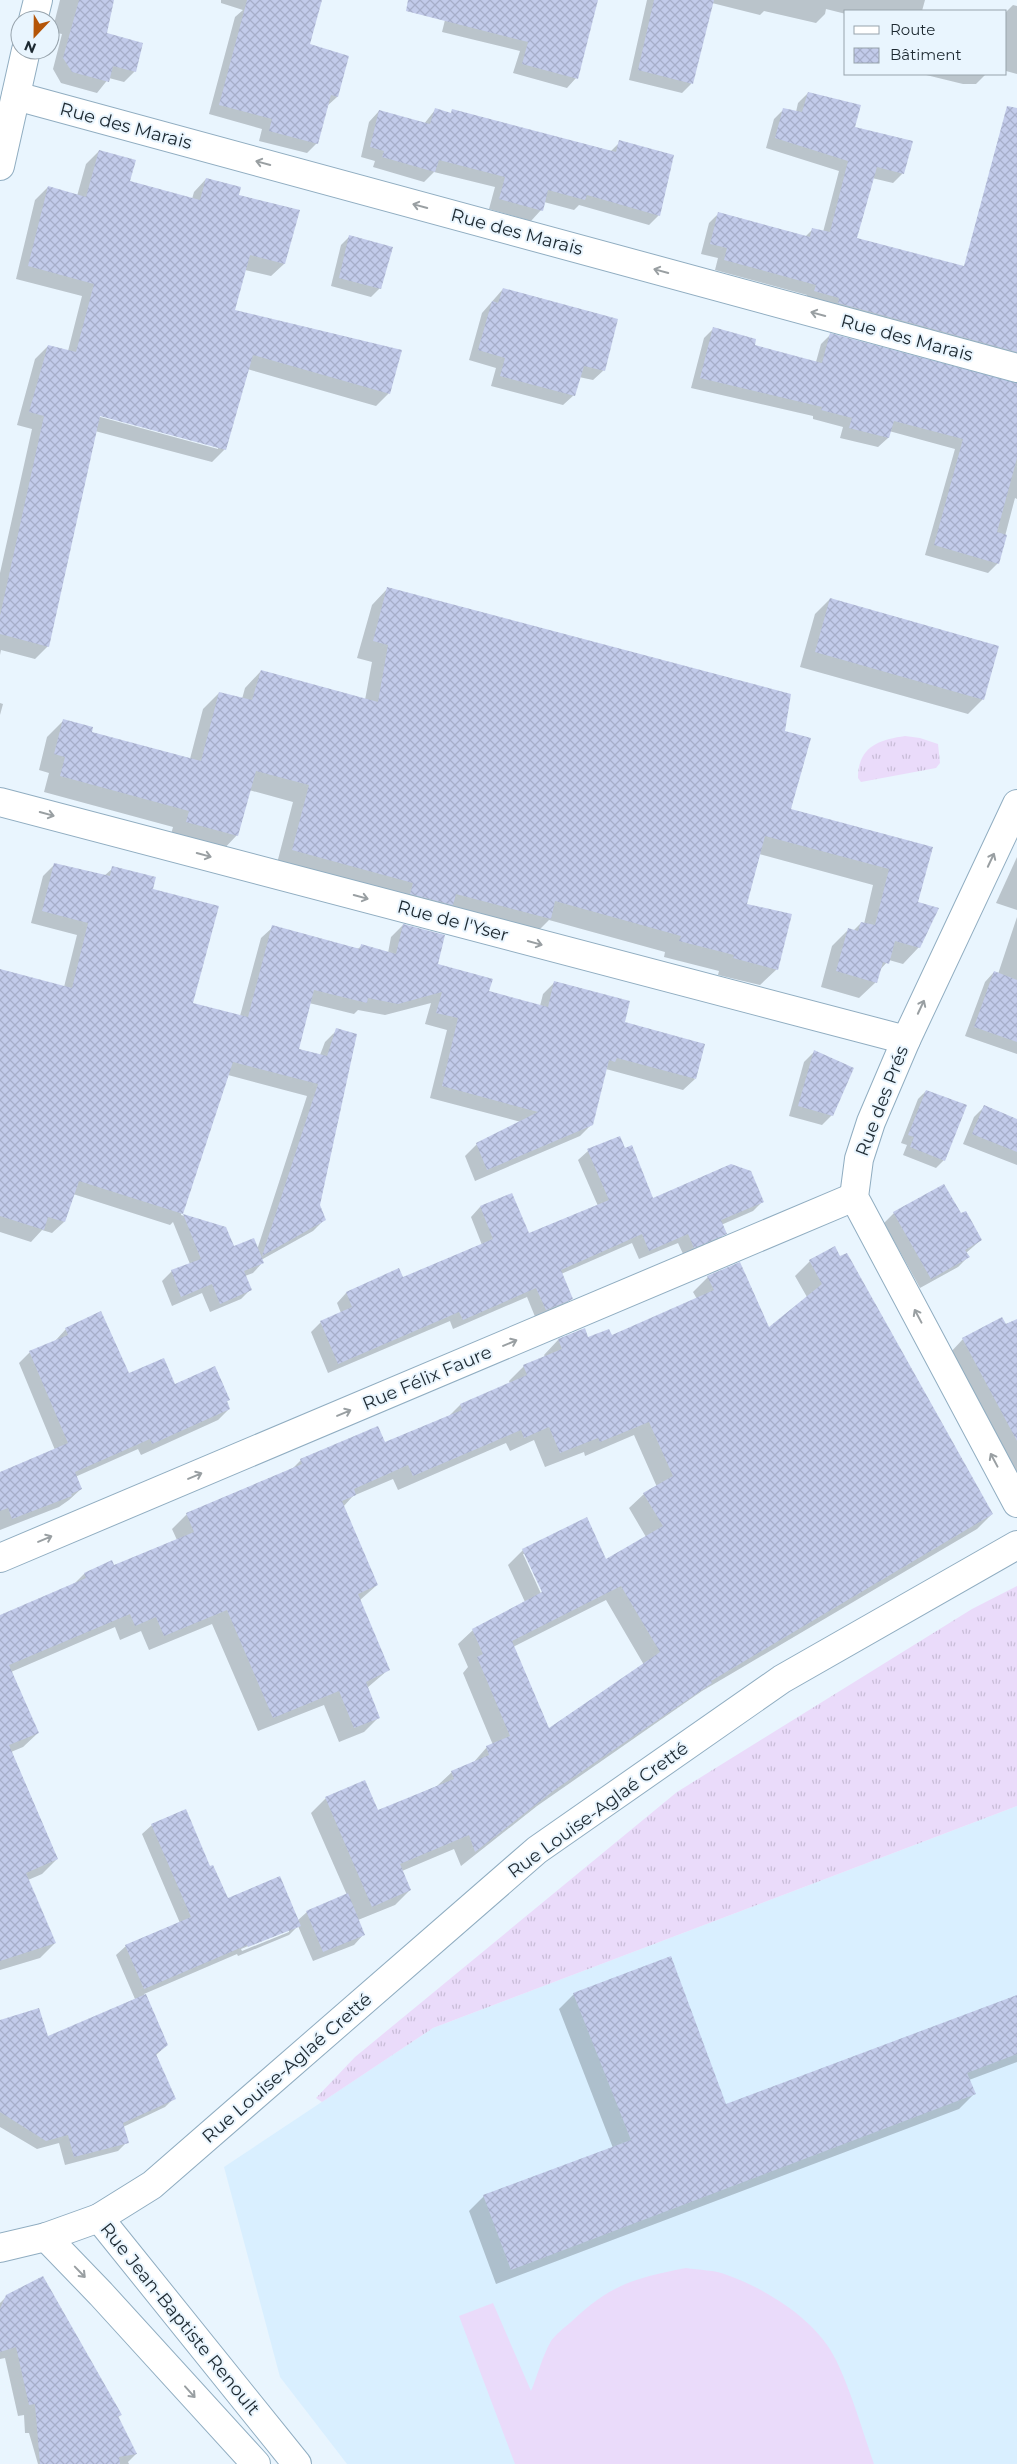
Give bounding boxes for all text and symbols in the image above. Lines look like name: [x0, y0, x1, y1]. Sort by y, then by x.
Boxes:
north arrow: [10, 10, 60, 60]
legend: [844, 10, 1007, 75]
text: Route: [890, 20, 935, 39]
text: N: [22, 37, 39, 58]
text: Bâtiment: [890, 45, 962, 64]
street label: Rue des Marais: [58, 98, 195, 154]
one-way arrow: [255, 158, 271, 168]
one-way arrow: [412, 201, 428, 210]
street label: Rue des Marais: [449, 204, 586, 260]
one-way arrow: [654, 266, 670, 276]
one-way arrow: [810, 309, 826, 318]
street label: Rue des Marais: [839, 310, 976, 366]
one-way arrow: [39, 810, 55, 819]
one-way arrow: [196, 851, 212, 861]
one-way arrow: [986, 853, 996, 868]
one-way arrow: [353, 893, 369, 902]
street label: Rue de l'Yser: [395, 896, 511, 946]
one-way arrow: [527, 938, 543, 948]
one-way arrow: [917, 1000, 927, 1015]
street label: Rue des Prés: [851, 1043, 913, 1159]
one-way arrow: [913, 1309, 922, 1324]
one-way arrow: [502, 1337, 517, 1347]
street label: Rue Félix Faure: [359, 1341, 495, 1415]
one-way arrow: [336, 1407, 351, 1417]
one-way arrow: [989, 1452, 999, 1467]
one-way arrow: [187, 1470, 202, 1480]
one-way arrow: [37, 1534, 52, 1543]
street label: Rue Louise-Aglaé Cretté: [504, 1737, 693, 1883]
street label: Rue Louise-Aglaé Cretté: [198, 1988, 376, 2148]
street label: Rue Jean-Baptiste Renoult: [96, 2218, 264, 2420]
one-way arrow: [74, 2266, 86, 2278]
one-way arrow: [184, 2385, 196, 2398]

